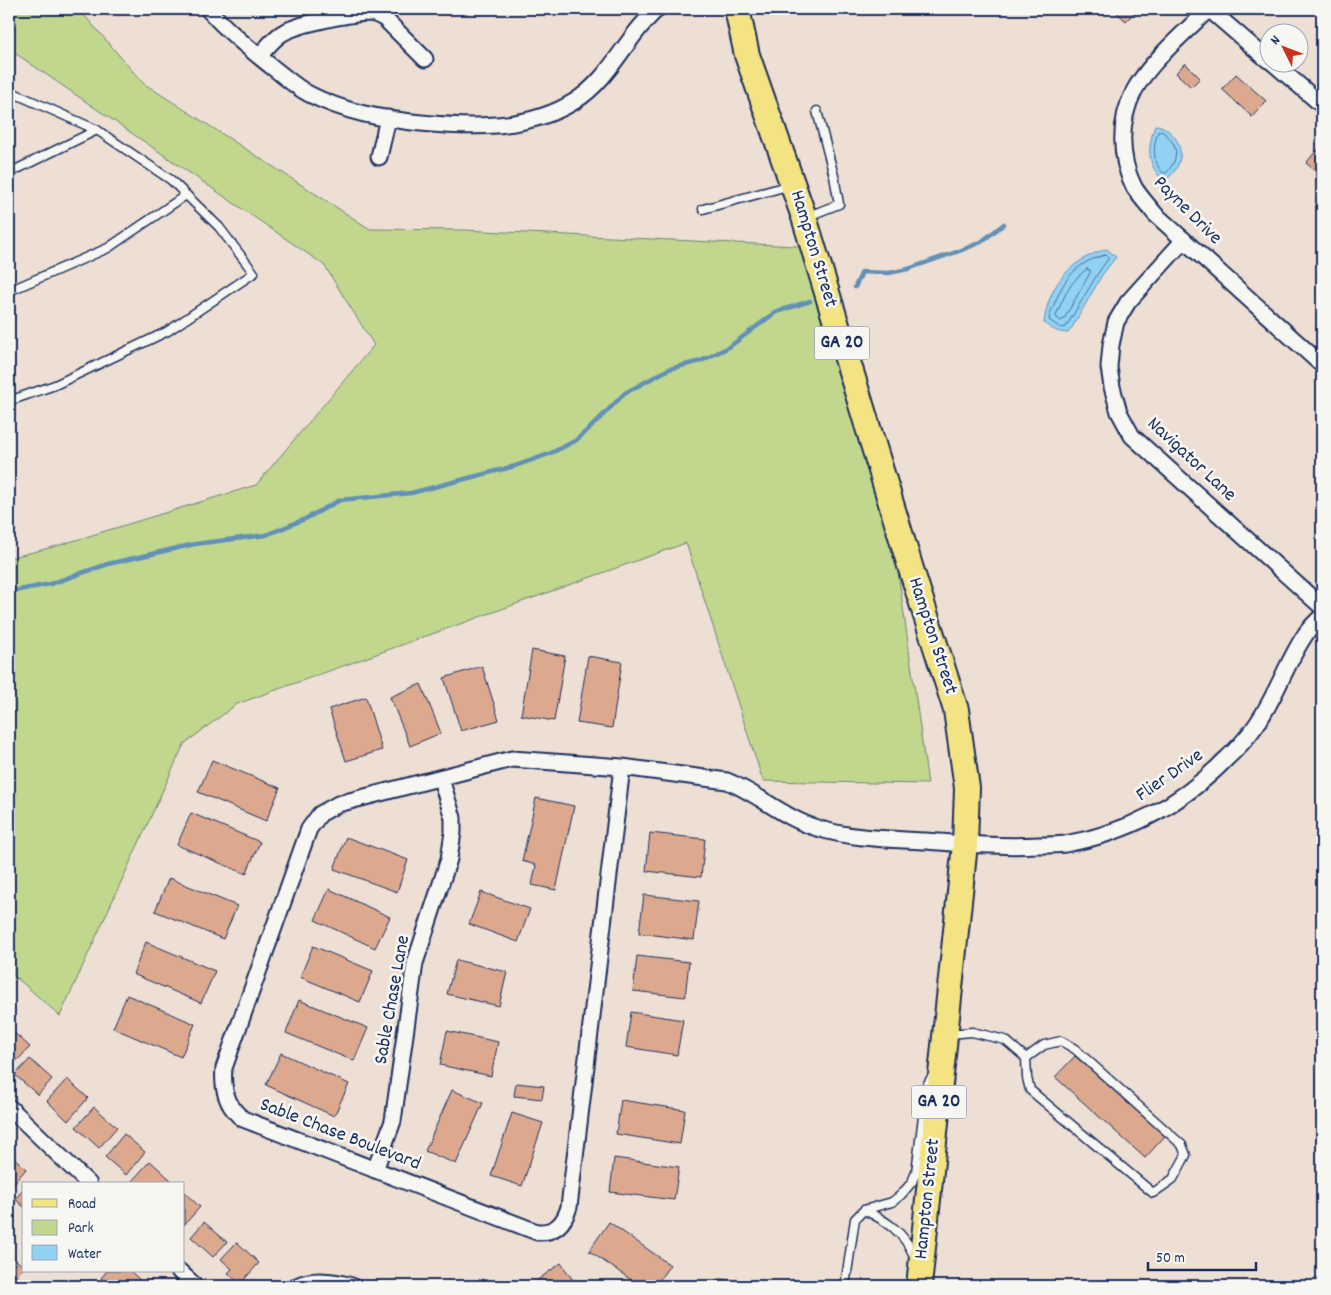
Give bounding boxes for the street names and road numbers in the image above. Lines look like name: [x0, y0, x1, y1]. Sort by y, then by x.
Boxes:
street label: Payne Drive: [1146, 170, 1228, 252]
street label: Hampton Street: [782, 187, 844, 311]
road number: GA 20: [814, 326, 870, 359]
street label: Navigator Lane: [1140, 411, 1242, 509]
street label: Hampton Street: [900, 574, 964, 698]
street label: Flier Drive: [1131, 742, 1210, 809]
street label: Sable Chase Lane: [368, 933, 418, 1067]
road number: GA 20: [912, 1086, 966, 1118]
street label: Sable Chase Boulevard: [255, 1091, 425, 1179]
street label: Hampton Street: [908, 1137, 948, 1261]

